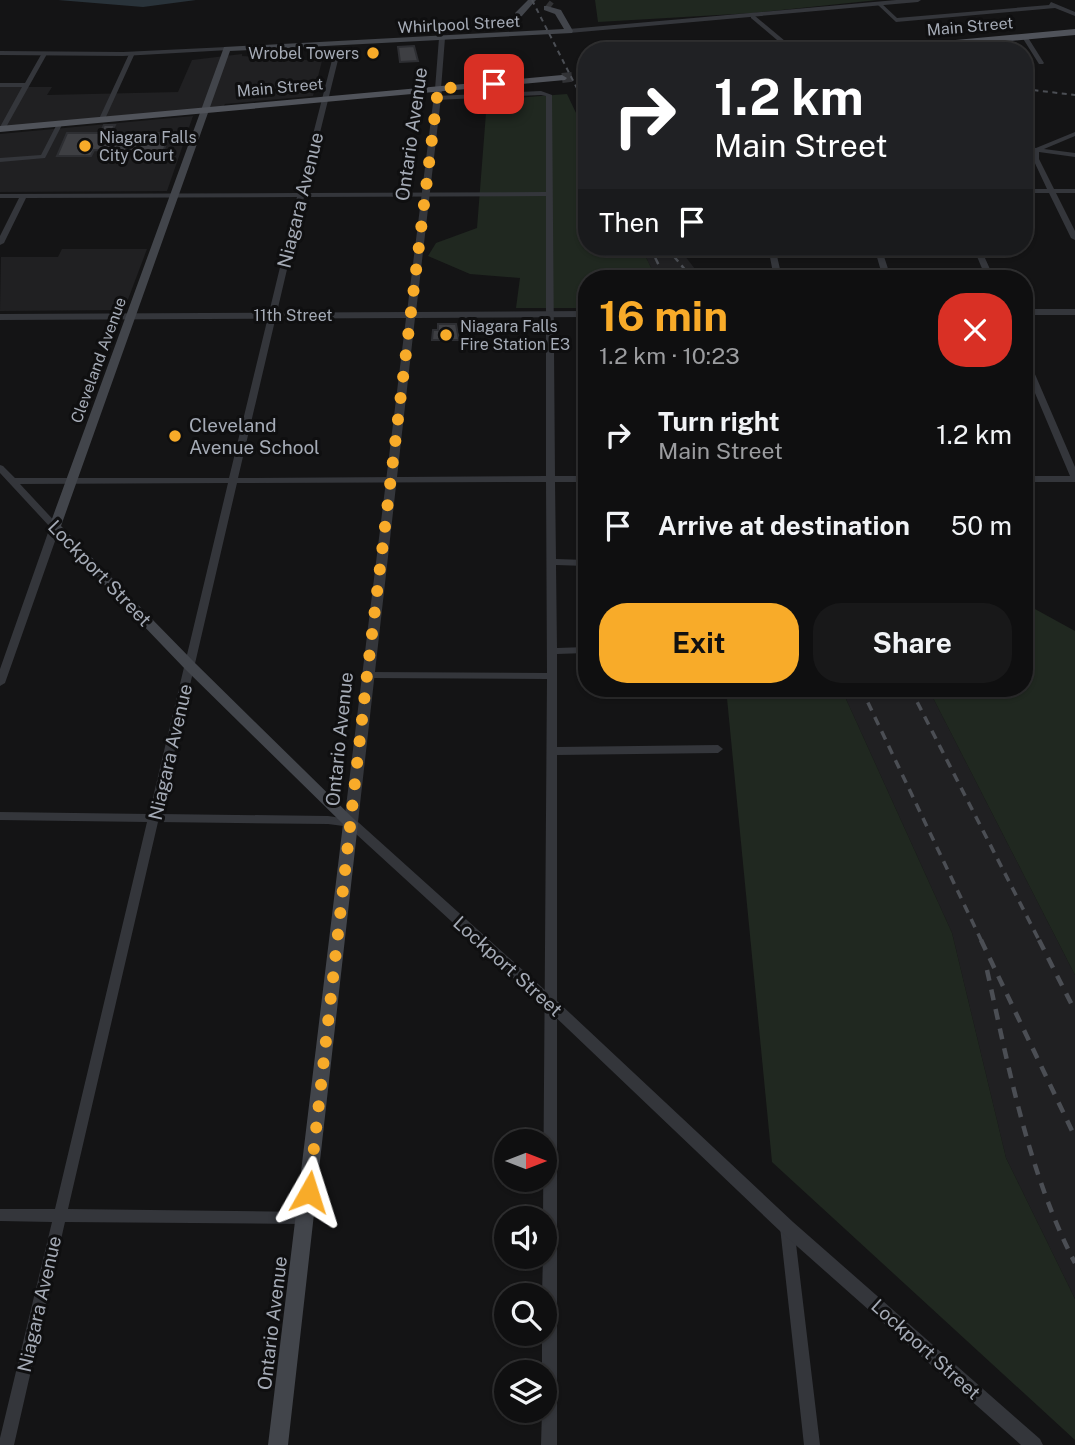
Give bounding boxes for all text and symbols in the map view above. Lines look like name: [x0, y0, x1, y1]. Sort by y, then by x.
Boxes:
street label: Whirlpool Street: [397, 12, 521, 37]
street label: Main Street: [926, 13, 1014, 40]
place label: Wrobel Towers: [248, 44, 359, 63]
marker: Wrobel Towers: [365, 45, 381, 61]
pin: [464, 54, 524, 114]
icon: arrive: [475, 65, 513, 103]
street label: Ontario Avenue: [391, 66, 431, 202]
text: 1.2 km: [714, 68, 864, 126]
icon: right: [599, 70, 690, 161]
street label: Main Street: [236, 74, 324, 101]
text: Main Street: [714, 127, 888, 164]
place label: Niagara Falls City Court: [99, 128, 197, 165]
street label: Niagara Avenue: [273, 130, 327, 270]
marker: Niagara Falls City Court: [77, 138, 93, 154]
icon: arrive: [673, 203, 711, 241]
text: Then: [599, 207, 659, 238]
text: 16 min: [599, 291, 728, 340]
button: close: [938, 293, 1012, 367]
street label: Cleveland Avenue: [67, 295, 130, 426]
street label: 11th Street: [253, 306, 333, 325]
place label: Niagara Falls Fire Station E3: [460, 317, 570, 354]
marker: Niagara Falls Fire Station E3: [438, 327, 454, 343]
text: 1.2 km · 10:23: [599, 342, 740, 369]
text: Turn right: [658, 406, 780, 437]
place label: Cleveland Avenue School: [189, 414, 320, 458]
icon: right: [599, 416, 637, 454]
text: 1.2 km: [936, 419, 1012, 450]
marker: Cleveland Avenue School: [167, 428, 183, 444]
text: Main Street: [658, 437, 783, 464]
icon: arrive: [599, 507, 637, 545]
text: Arrive at destination: [658, 510, 910, 541]
text: 50 m: [951, 510, 1012, 541]
street label: Lockport Street: [44, 515, 156, 631]
button: Exit: [599, 603, 799, 683]
button: Share: [813, 603, 1012, 683]
street label: Ontario Avenue: [321, 671, 357, 807]
street label: Niagara Avenue: [144, 682, 196, 822]
street label: Lockport Street: [449, 911, 567, 1021]
north arrow: [494, 1129, 556, 1192]
map controls: [494, 1129, 557, 1423]
position arrow: [272, 1155, 346, 1229]
button: sound: [494, 1206, 557, 1269]
street label: Niagara Avenue: [13, 1234, 65, 1374]
street label: Ontario Avenue: [253, 1255, 291, 1391]
button: search: [494, 1283, 557, 1346]
street label: Lockport Street: [867, 1294, 985, 1404]
button: layers: [494, 1360, 557, 1423]

